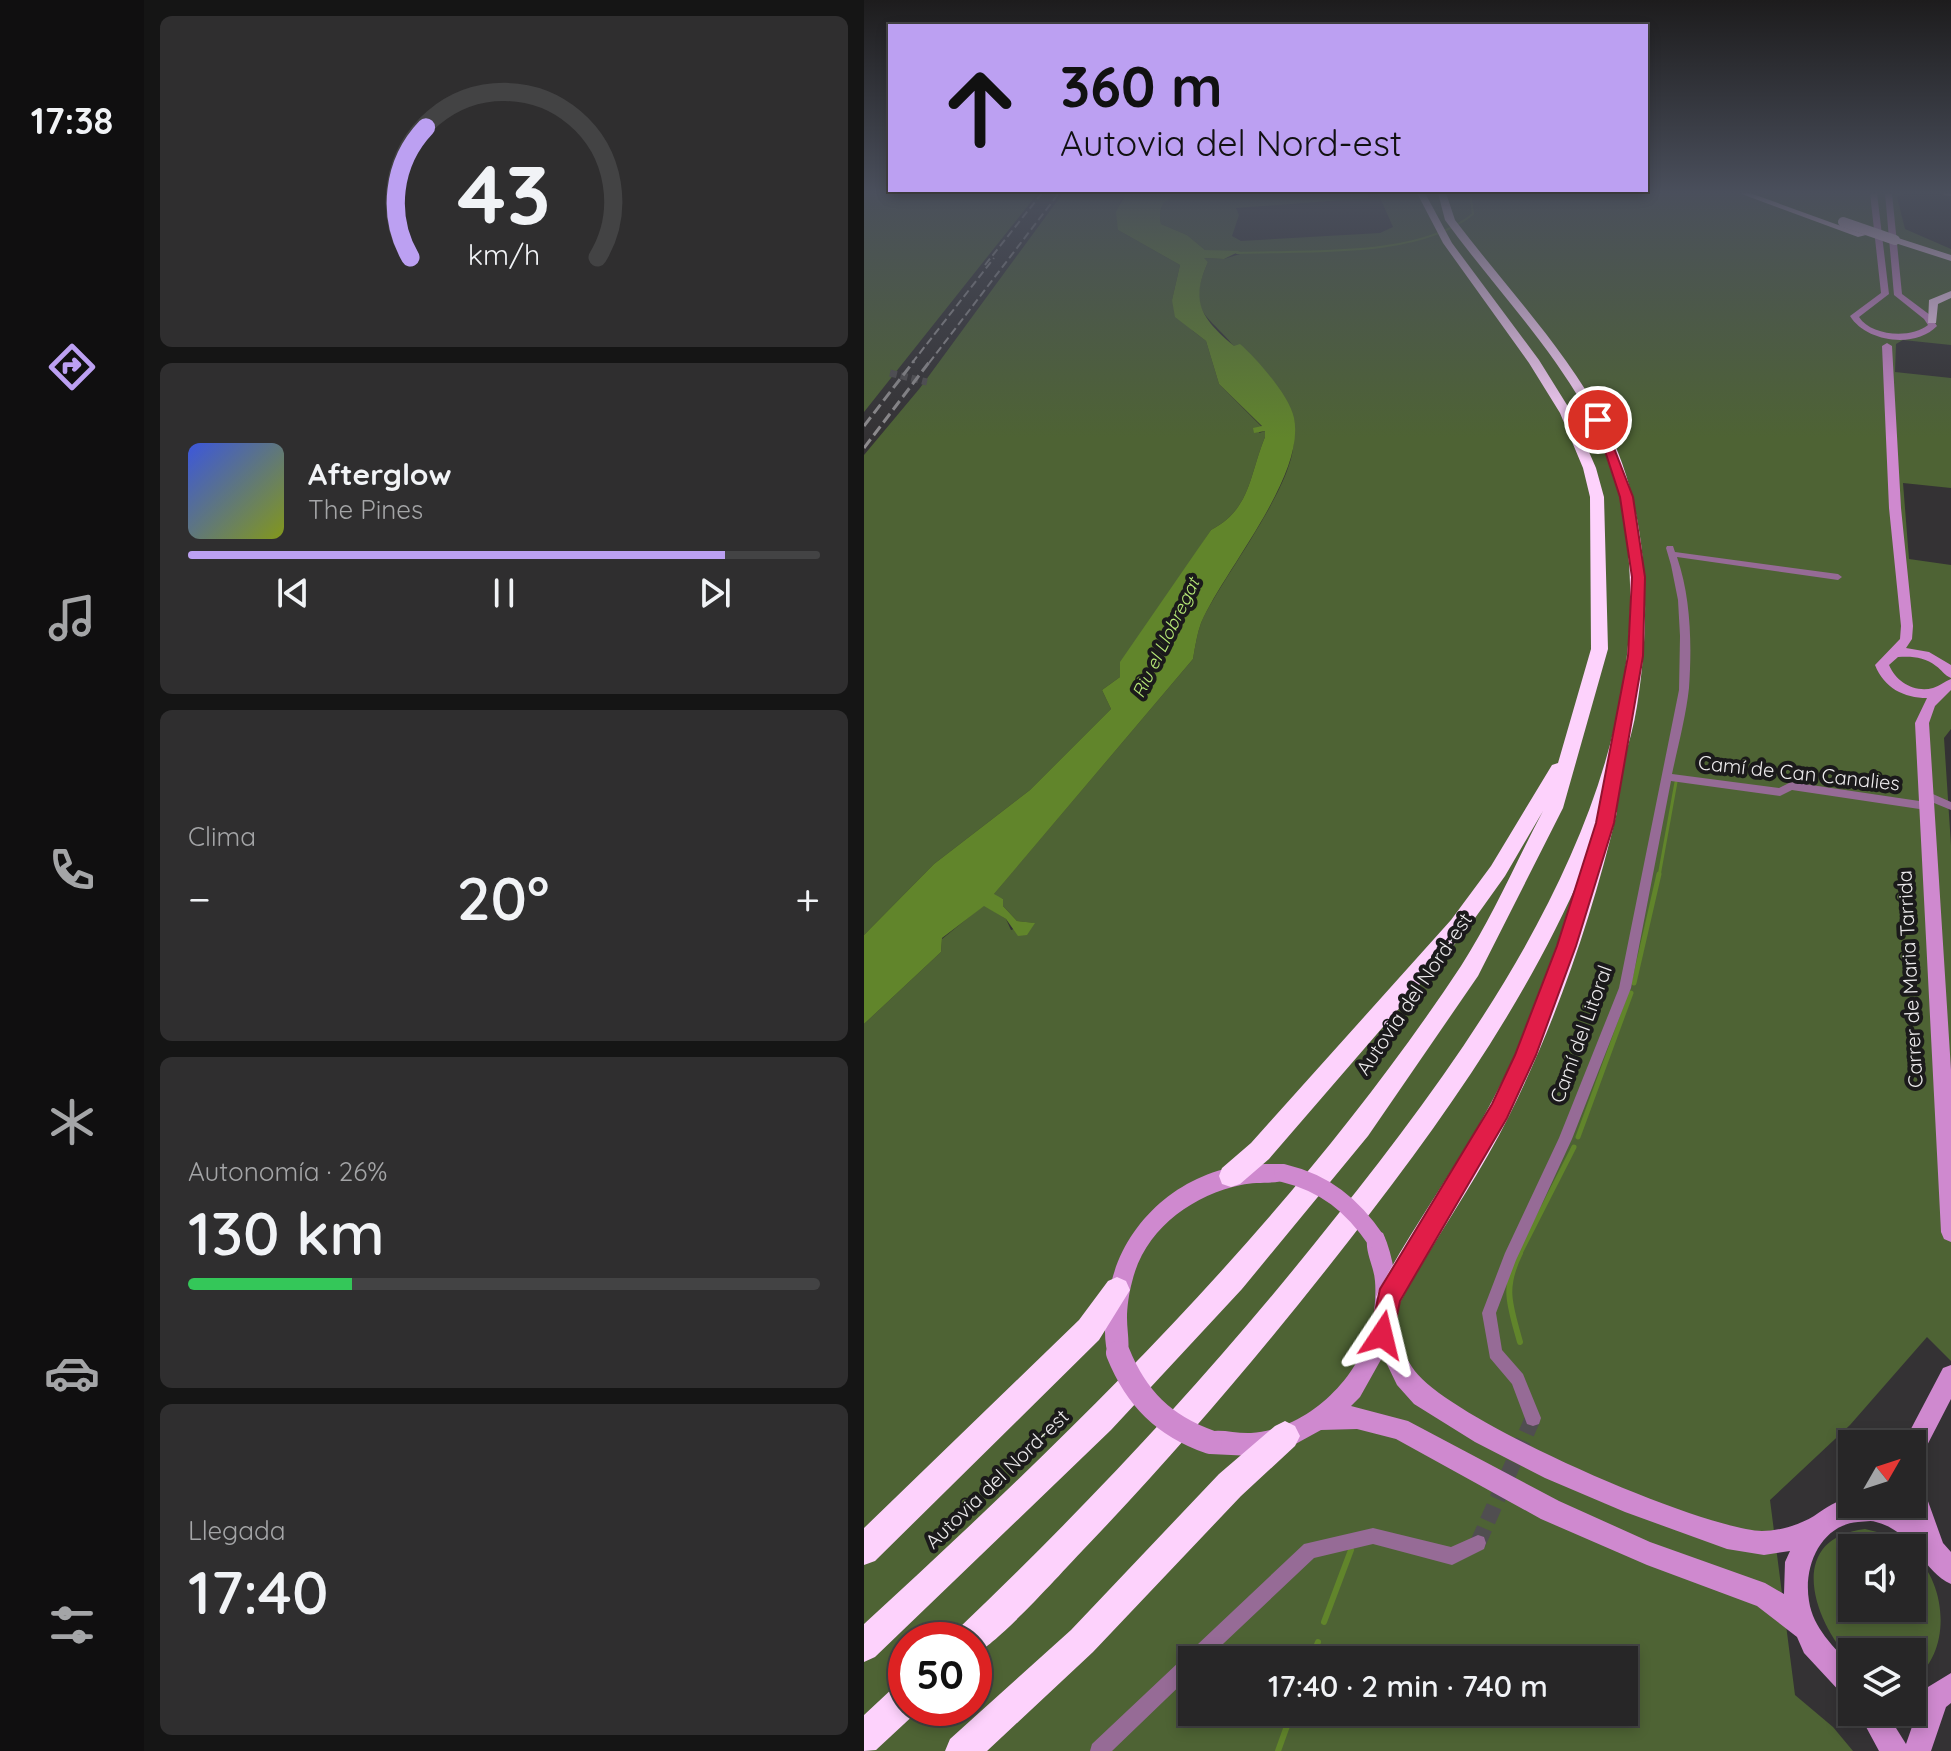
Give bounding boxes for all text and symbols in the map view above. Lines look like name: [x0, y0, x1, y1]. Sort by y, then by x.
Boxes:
text: 360 m: [1060, 51, 1223, 121]
icon: ahead: [928, 56, 1032, 160]
text: 17:38: [31, 98, 113, 143]
text: Autovia del Nord-est: [1060, 120, 1402, 165]
text: 43: [457, 140, 551, 244]
text: km/h: [468, 236, 540, 272]
icon: directions: [44, 339, 100, 395]
pin: [1564, 386, 1632, 454]
icon: arrive: [1576, 398, 1620, 442]
text: Afterglow: [308, 455, 451, 493]
text: The Pines: [308, 493, 423, 526]
icon: previous: [271, 571, 315, 615]
icon: pause: [482, 571, 526, 615]
icon: next: [693, 571, 737, 615]
water label: Riu el Llobregat: [1127, 572, 1205, 701]
icon: music: [44, 590, 100, 646]
street label: Camí de Can Canalies: [1697, 749, 1901, 796]
text: Clima: [188, 820, 256, 853]
icon: phone: [44, 842, 100, 898]
text: 20°: [457, 860, 549, 935]
street label: Carrer de Maria Tarrida: [1891, 870, 1928, 1088]
text: −: [188, 871, 211, 926]
text: +: [795, 871, 820, 926]
street label: Autovia del Nord-est: [1350, 908, 1477, 1079]
street label: Camí del Litoral: [1544, 962, 1617, 1106]
icon: climate: [44, 1094, 100, 1150]
text: Autonomía · 26%: [188, 1155, 387, 1188]
text: 130 km: [188, 1195, 385, 1270]
position arrow: [1340, 1293, 1424, 1377]
icon: car: [44, 1345, 100, 1401]
street label: Autovia del Nord-est: [920, 1404, 1074, 1554]
north arrow: [1838, 1430, 1926, 1518]
map controls: [1838, 1430, 1926, 1726]
text: Llegada: [188, 1514, 285, 1547]
button: sound: [1838, 1534, 1926, 1622]
text: 17:40: [188, 1554, 328, 1629]
icon: filters: [44, 1597, 100, 1653]
speed limit sign: 50: [888, 1622, 992, 1726]
button: layers: [1838, 1638, 1926, 1726]
text: 17:40 · 2 min · 740 m: [1268, 1667, 1548, 1705]

